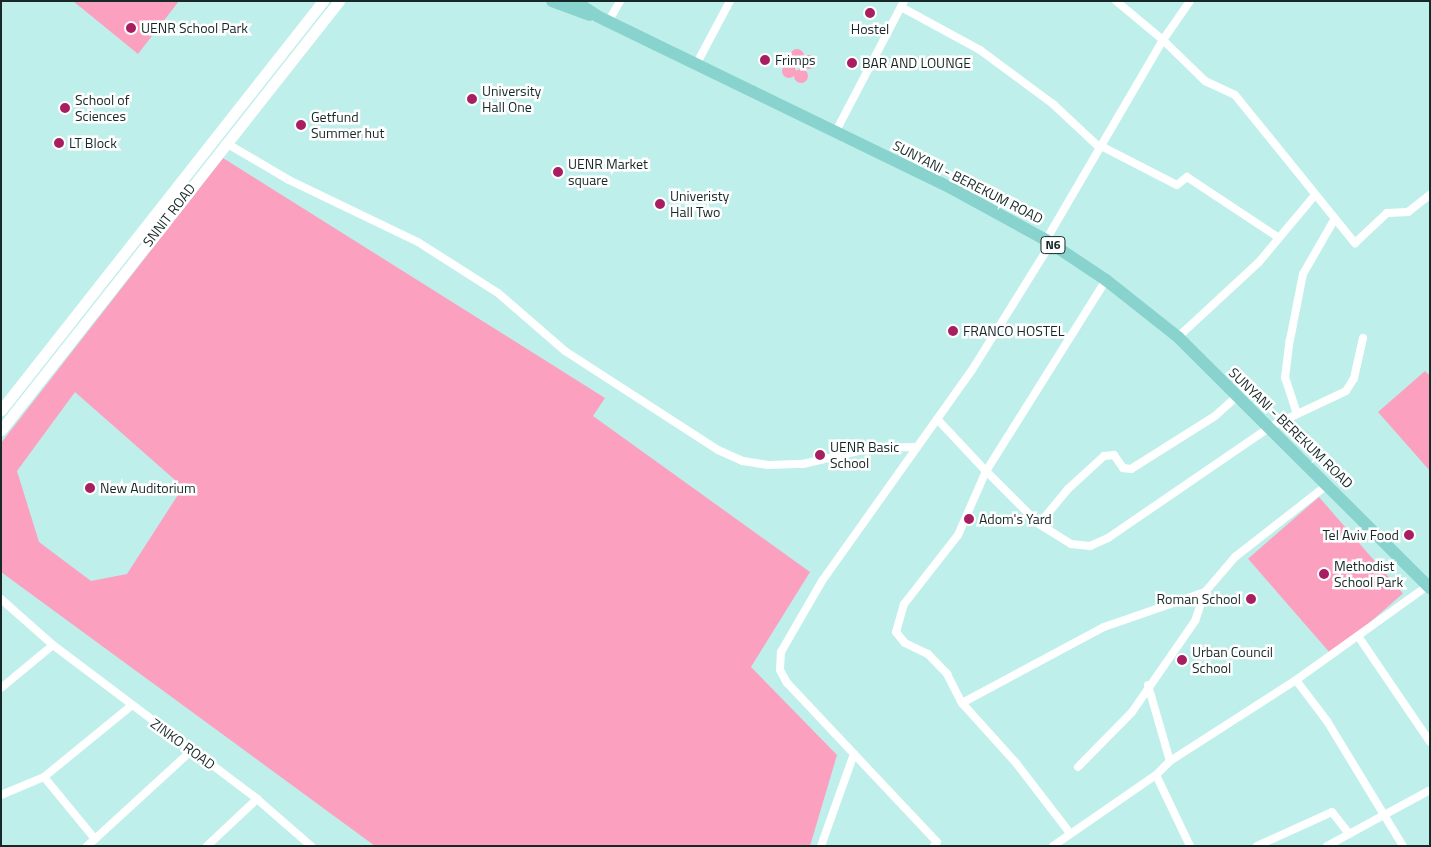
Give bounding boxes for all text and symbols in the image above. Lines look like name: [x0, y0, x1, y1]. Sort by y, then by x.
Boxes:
marker: Hostel: [864, 7, 876, 19]
place label: UENR School Park: [141, 20, 248, 36]
place label: Hostel: [851, 21, 889, 37]
marker: UENR School Park: [125, 22, 137, 34]
place label: Frimps: [775, 52, 816, 68]
marker: Frimps: [759, 54, 771, 66]
place label: BAR AND LOUNGE: [862, 55, 971, 71]
marker: BAR AND LOUNGE: [846, 57, 858, 69]
place label: University Hall One: [482, 83, 541, 115]
place label: School of Sciences: [75, 92, 129, 124]
marker: University Hall One: [466, 93, 478, 105]
marker: School of Sciences: [59, 102, 71, 114]
place label: Getfund Summer hut: [311, 109, 384, 142]
marker: Getfund Summer hut: [295, 119, 307, 131]
place label: LT Block: [69, 135, 117, 151]
marker: LT Block: [53, 137, 65, 149]
street label: SUNYANI - BEREKUM ROAD: [890, 137, 1046, 227]
place label: UENR Market square: [568, 156, 648, 188]
marker: UENR Market square: [552, 166, 564, 178]
street label: SNNIT ROAD: [139, 180, 199, 250]
place label: Univeristy Hall Two: [670, 188, 729, 220]
marker: Univeristy Hall Two: [654, 198, 666, 210]
road number: N6: [1039, 236, 1067, 254]
place label: FRANCO HOSTEL: [963, 323, 1065, 339]
marker: FRANCO HOSTEL: [947, 325, 959, 337]
street label: SUNYANI - BEREKUM ROAD: [1225, 364, 1357, 492]
place label: UENR Basic School: [830, 439, 899, 472]
marker: UENR Basic School: [814, 449, 826, 461]
place label: New Auditorium: [100, 480, 196, 496]
marker: New Auditorium: [84, 482, 96, 494]
place label: Adom's Yard: [979, 511, 1052, 527]
marker: Adom's Yard: [963, 513, 975, 525]
place label: Tel Aviv Food: [1323, 527, 1399, 543]
marker: Tel Aviv Food: [1403, 529, 1415, 541]
place label: Methodist School Park: [1334, 558, 1403, 590]
marker: Methodist School Park: [1318, 568, 1330, 580]
place label: Roman School: [1157, 591, 1241, 607]
marker: Roman School: [1245, 593, 1257, 605]
place label: Urban Council School: [1192, 644, 1273, 676]
marker: Urban Council School: [1176, 654, 1188, 666]
street label: ZINKO ROAD: [148, 715, 218, 773]

